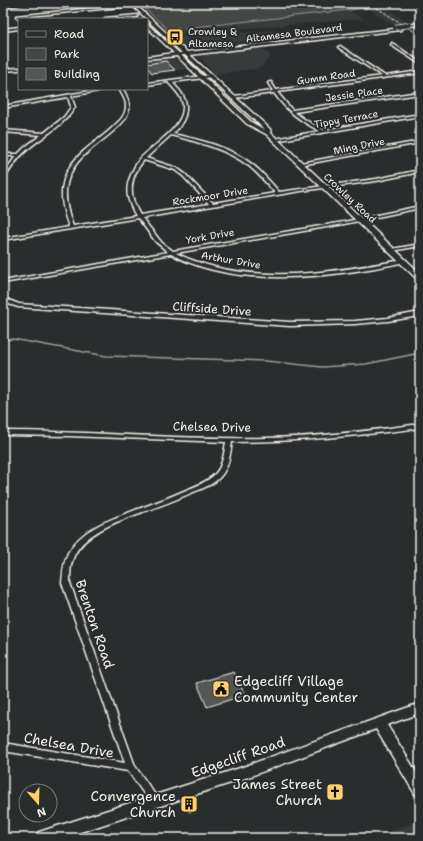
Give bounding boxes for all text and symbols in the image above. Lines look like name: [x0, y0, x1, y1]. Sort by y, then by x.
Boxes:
legend: [18, 18, 148, 90]
street label: Altamesa Boulevard: [245, 21, 344, 45]
place label: Crowley & Altamesa: [188, 25, 237, 50]
text: Road: [54, 26, 85, 42]
bus stop icon: Crowley & Altamesa: [165, 27, 185, 47]
text: Park: [54, 46, 80, 62]
text: Building: [54, 66, 100, 82]
street label: Gumm Road: [296, 66, 357, 88]
street label: Jessie Place: [324, 83, 384, 104]
street label: Tippy Terrace: [313, 107, 379, 131]
street label: Ming Drive: [332, 135, 386, 157]
street label: Crowley Road: [321, 170, 380, 226]
street label: Rockmoor Drive: [171, 184, 249, 208]
street label: York Drive: [185, 225, 236, 247]
street label: Arthur Drive: [200, 248, 262, 272]
street label: Cliffside Drive: [172, 298, 252, 320]
street label: Chelsea Drive: [173, 418, 251, 436]
street label: Brenton Road: [71, 577, 119, 671]
place label: Edgecliff Village Community Center: [234, 672, 359, 706]
public building icon: Edgecliff Village Community Center: [211, 679, 231, 699]
street label: Chelsea Drive: [22, 728, 116, 762]
street label: Edgecliff Road: [189, 732, 288, 782]
place label: James Street Church: [232, 775, 322, 809]
church icon: James Street Church: [325, 782, 345, 802]
north arrow: [18, 783, 58, 823]
place label: Convergence Church: [90, 787, 176, 821]
building icon: Convergence Church: [179, 794, 199, 814]
text: N: [34, 803, 48, 821]

